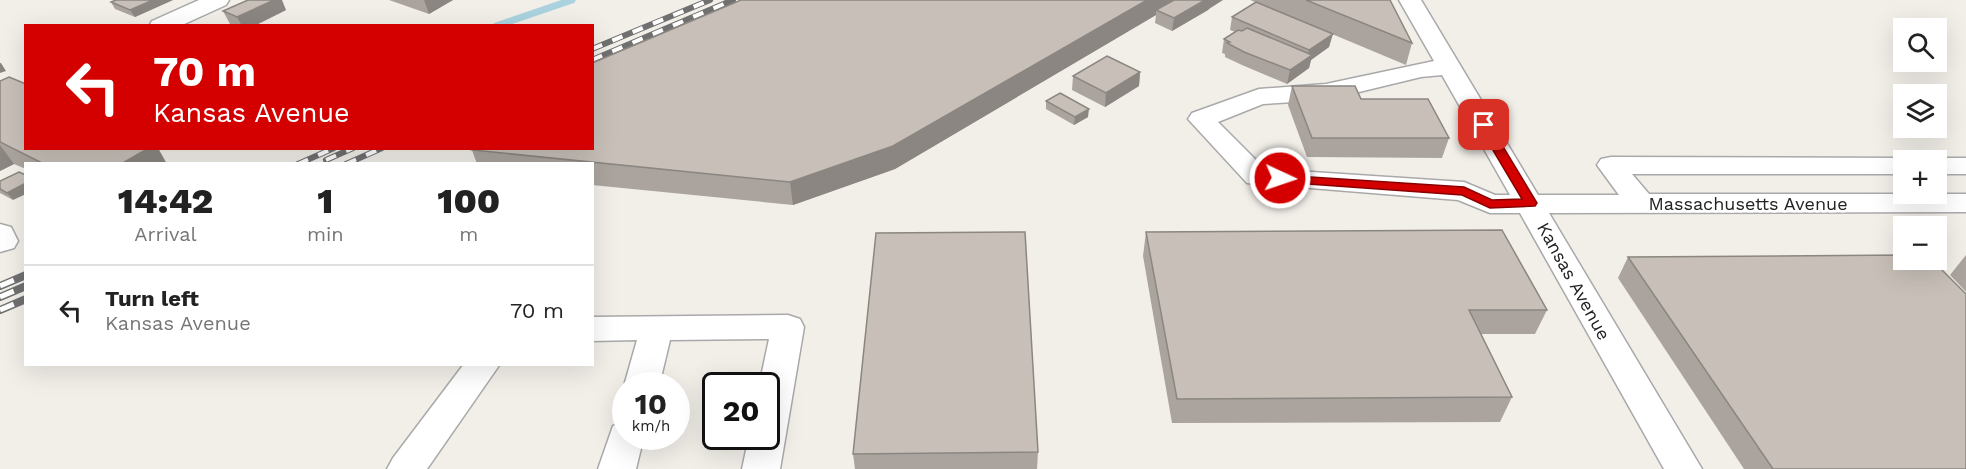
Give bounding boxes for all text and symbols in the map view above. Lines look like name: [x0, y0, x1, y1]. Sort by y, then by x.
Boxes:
map controls: [1893, 18, 1947, 270]
button: search: [1893, 18, 1947, 72]
text: 70 m: [153, 47, 256, 96]
icon: left: [54, 48, 132, 126]
button: layers: [1893, 84, 1947, 138]
text: Kansas Avenue: [153, 97, 350, 129]
pin: [1458, 99, 1509, 150]
icon: arrive: [1467, 108, 1500, 141]
position arrow: [1248, 146, 1312, 210]
button: +: [1893, 150, 1947, 204]
text: 14:42: [118, 180, 213, 222]
text: 1: [317, 180, 333, 222]
text: 100: [437, 180, 500, 222]
street label: Massachusetts Avenue: [1648, 193, 1848, 214]
button: −: [1893, 216, 1947, 270]
street label: Kansas Avenue: [1533, 219, 1615, 343]
text: Arrival: [134, 222, 197, 246]
text: min: [307, 222, 344, 246]
text: m: [459, 222, 478, 246]
text: Turn left: [105, 286, 199, 311]
icon: left: [54, 294, 87, 327]
text: 70 m: [510, 298, 564, 323]
text: Kansas Avenue: [105, 311, 251, 335]
speed limit sign: 20: [702, 372, 780, 450]
text: 10: [635, 386, 667, 421]
text: km/h: [632, 417, 670, 435]

